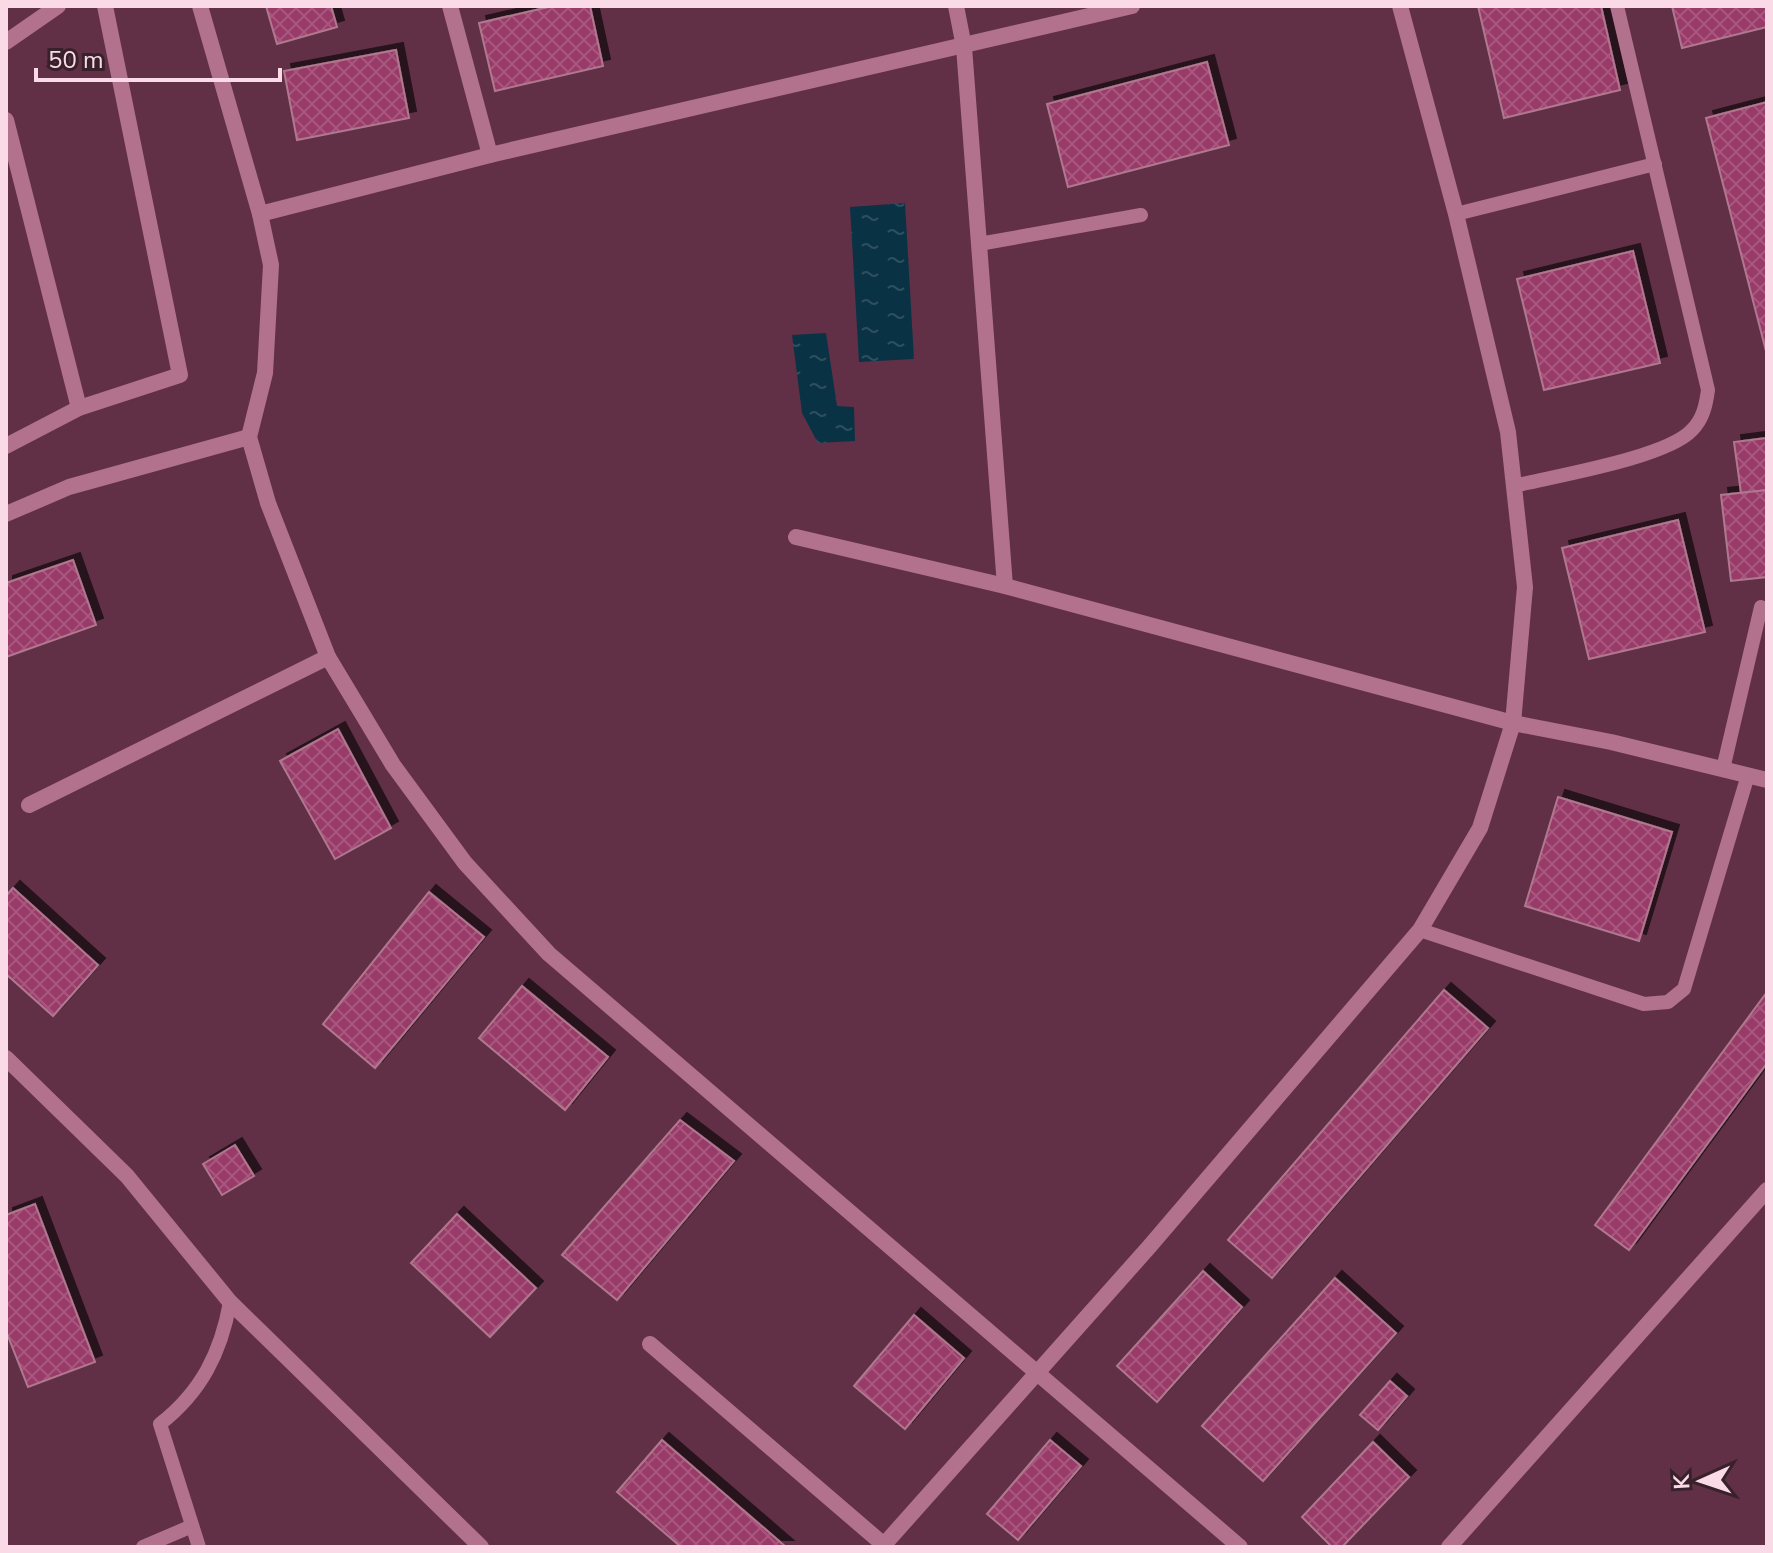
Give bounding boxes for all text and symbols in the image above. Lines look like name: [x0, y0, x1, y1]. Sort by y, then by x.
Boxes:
scale bar: [36, 32, 280, 82]
text: 50 m: [48, 44, 104, 76]
north arrow: [1661, 1441, 1741, 1521]
text: K: [1667, 1473, 1697, 1490]

